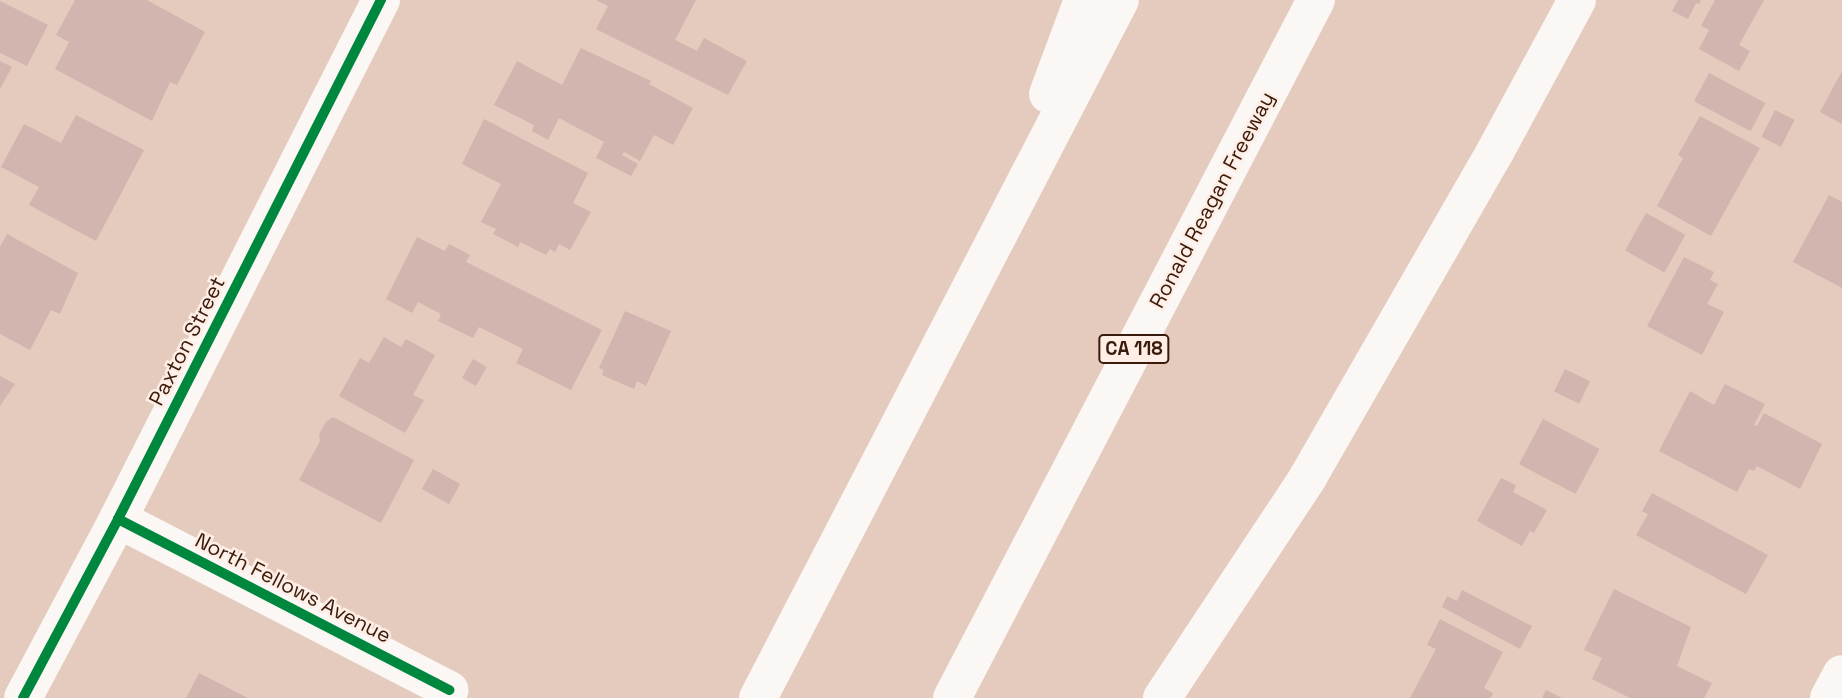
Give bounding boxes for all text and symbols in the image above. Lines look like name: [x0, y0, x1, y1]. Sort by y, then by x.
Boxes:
street label: Ronald Reagan Freeway: [1144, 88, 1280, 312]
street label: Paxton Street: [144, 272, 230, 410]
road number: CA 118: [1097, 334, 1171, 364]
street label: North Fellows Avenue: [191, 528, 395, 648]

